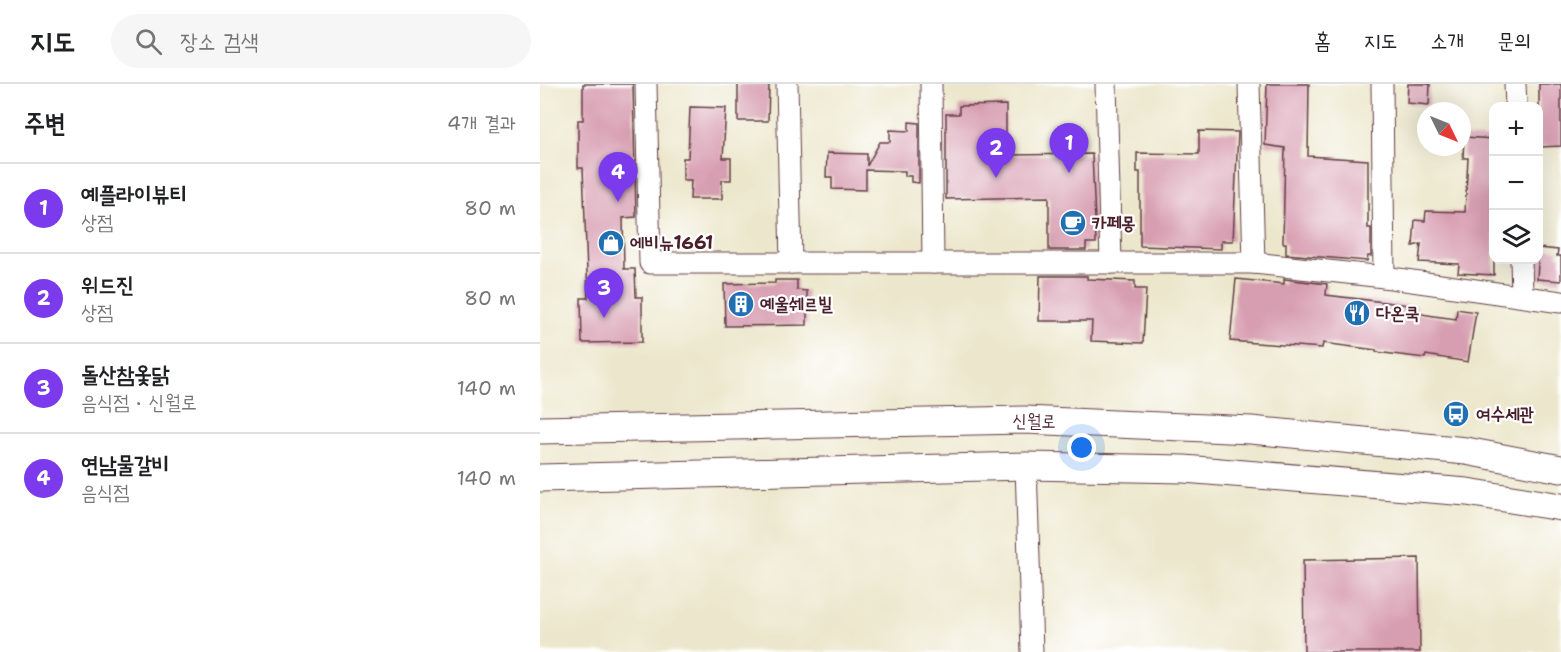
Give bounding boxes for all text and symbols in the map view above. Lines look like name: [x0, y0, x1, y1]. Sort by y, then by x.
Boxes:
search box: [111, 14, 531, 68]
text: 지도: [30, 22, 75, 60]
icon: search: [132, 25, 165, 58]
text: 장소 검색: [180, 27, 258, 56]
text: 홈: [1314, 27, 1331, 55]
text: 지도: [1364, 27, 1397, 55]
text: 소개: [1430, 27, 1464, 55]
text: 문의: [1497, 27, 1531, 55]
north arrow: [1417, 102, 1471, 156]
map controls: [1489, 102, 1543, 264]
button: +: [1489, 102, 1543, 156]
text: 주변: [24, 105, 66, 140]
text: 4개 결과: [447, 110, 516, 136]
pin: 1: [1050, 124, 1088, 173]
pin: 2: [976, 128, 1016, 178]
pin: 4: [598, 152, 638, 202]
button: −: [1489, 156, 1543, 210]
text: 예플라이뷰티: [81, 180, 187, 209]
text: 1: [39, 195, 48, 221]
text: 80 m: [464, 195, 516, 221]
cafe icon: 카페몽: [1058, 208, 1088, 238]
text: 상점: [81, 209, 113, 235]
button: layers: [1489, 210, 1543, 264]
place label: 카페몽: [1092, 211, 1135, 235]
shop icon: 에비뉴1661: [596, 228, 626, 258]
place label: 에비뉴1661: [630, 231, 713, 255]
pin: 3: [584, 268, 624, 318]
text: 위드진: [81, 270, 134, 299]
text: 2: [37, 285, 51, 311]
text: 80 m: [464, 285, 516, 311]
building icon: 예울쉐르빌: [726, 289, 756, 319]
place label: 예울쉐르빌: [760, 292, 833, 316]
restaurant icon: 다온쿡: [1342, 298, 1372, 328]
text: 상점: [81, 299, 113, 325]
place label: 다온쿡: [1376, 301, 1419, 325]
text: 돌산참옻닭: [81, 360, 170, 389]
text: 3: [37, 375, 51, 401]
text: 140 m: [457, 375, 516, 401]
text: 음식점 · 신월로: [81, 389, 197, 415]
bus stop icon: 여수세관: [1441, 399, 1471, 429]
place label: 여수세관: [1476, 402, 1534, 426]
street label: 신월로: [1012, 409, 1056, 433]
your location: [1067, 433, 1096, 462]
text: 연남물갈비: [81, 450, 170, 479]
text: 4: [37, 465, 51, 491]
text: 140 m: [457, 465, 516, 491]
text: 음식점: [81, 479, 129, 505]

